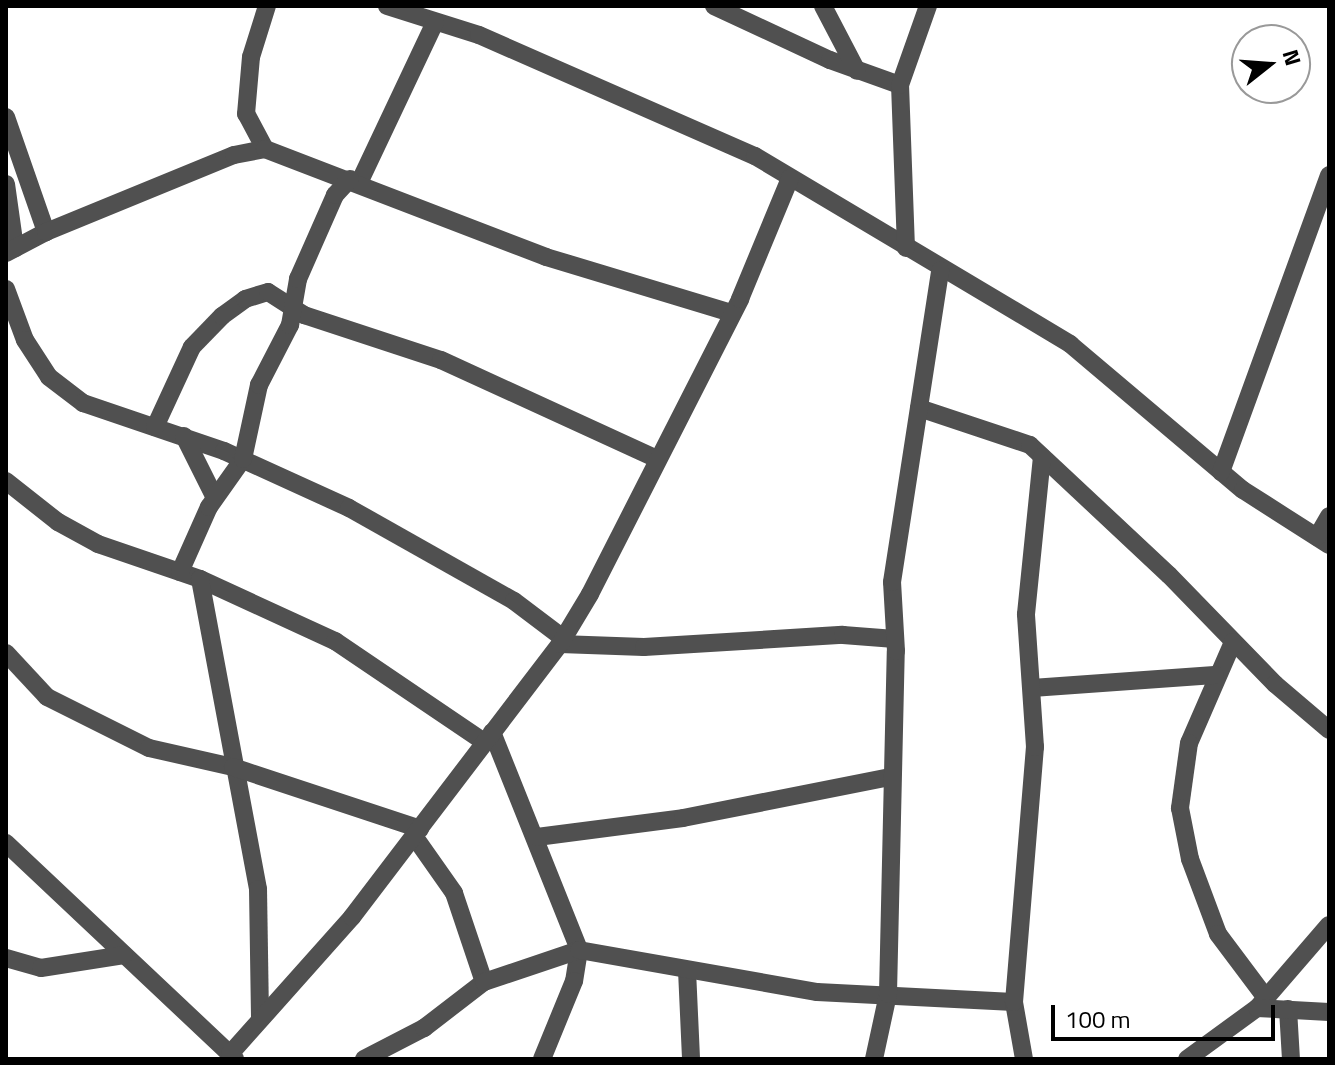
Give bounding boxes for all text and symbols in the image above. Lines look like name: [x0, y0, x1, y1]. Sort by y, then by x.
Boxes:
north arrow: [1231, 24, 1311, 104]
text: N: [1274, 45, 1311, 70]
scale bar: [1055, 989, 1279, 1039]
text: 100 m: [1065, 1001, 1131, 1037]

